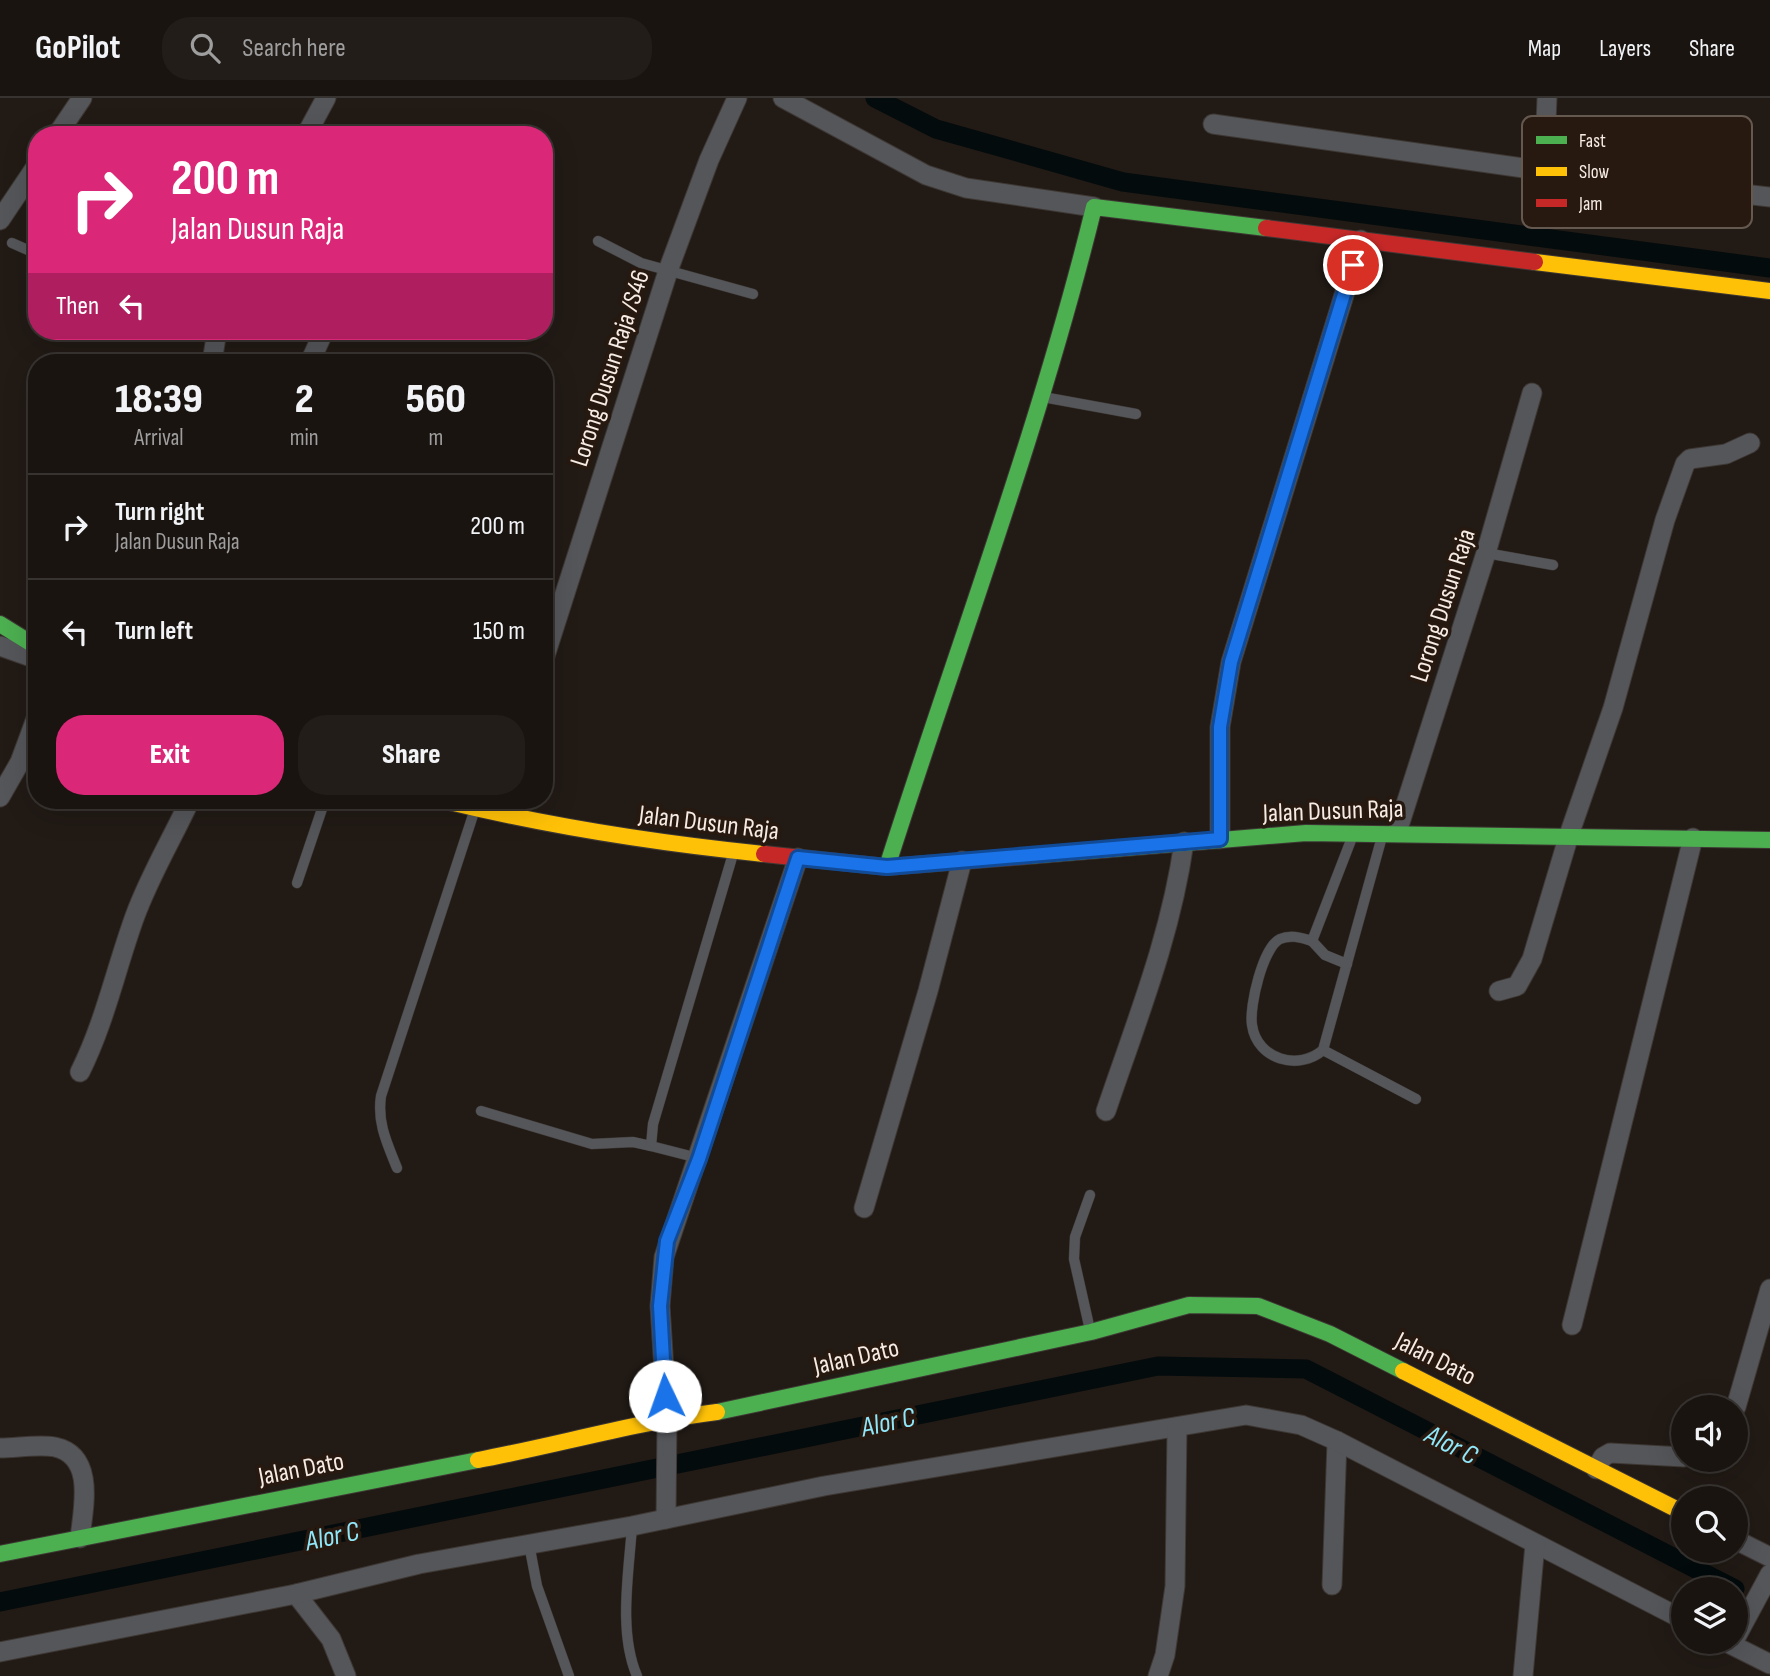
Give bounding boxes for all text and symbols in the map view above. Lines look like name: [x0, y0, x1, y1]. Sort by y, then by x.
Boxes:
search box: [162, 17, 652, 80]
text: GoPilot: [35, 28, 120, 68]
icon: search: [186, 29, 224, 67]
text: Search here: [242, 33, 346, 64]
text: Map: [1528, 34, 1561, 63]
text: Layers: [1599, 34, 1651, 63]
text: Share: [1689, 34, 1735, 63]
legend: [1522, 116, 1752, 228]
text: Fast: [1579, 130, 1606, 153]
text: 200 m: [171, 150, 279, 209]
icon: right: [56, 154, 147, 245]
text: Slow: [1579, 161, 1609, 184]
text: Jam: [1578, 193, 1602, 216]
text: Jalan Dusun Raja: [171, 210, 344, 249]
pin: [1323, 235, 1383, 295]
icon: arrive: [1334, 246, 1372, 284]
street label: Lorong Dusun Raja /S46: [564, 266, 657, 471]
icon: left: [113, 287, 151, 325]
text: Then: [56, 291, 99, 322]
text: 18:39: [115, 374, 203, 425]
text: 2: [295, 374, 314, 425]
text: 560: [406, 374, 466, 425]
text: Arrival: [134, 424, 184, 452]
text: min: [290, 424, 319, 452]
text: m: [428, 424, 443, 452]
text: Turn right: [115, 497, 204, 528]
icon: right: [56, 508, 94, 546]
text: 200 m: [470, 511, 525, 542]
street label: Lorong Dusun Raja: [1404, 525, 1483, 686]
text: Jalan Dusun Raja: [115, 528, 240, 556]
icon: left: [56, 613, 94, 651]
text: Turn left: [115, 616, 193, 647]
text: 150 m: [473, 616, 525, 647]
button: Exit: [56, 715, 284, 795]
button: Share: [298, 715, 525, 795]
street label: Jalan Dusun Raja: [1261, 794, 1404, 829]
street label: Jalan Dusun Raja: [636, 799, 781, 847]
street label: Jalan Dato: [1389, 1325, 1481, 1393]
street label: Jalan Dato: [810, 1333, 902, 1383]
position arrow: [628, 1359, 702, 1433]
map controls: [1671, 1395, 1748, 1654]
button: sound: [1671, 1395, 1748, 1472]
water label: Alor C: [857, 1401, 919, 1444]
water label: Alor C: [1419, 1418, 1484, 1473]
street label: Jalan Dato: [255, 1446, 347, 1493]
button: search: [1671, 1486, 1748, 1563]
water label: Alor C: [301, 1515, 363, 1558]
button: layers: [1671, 1577, 1748, 1654]

